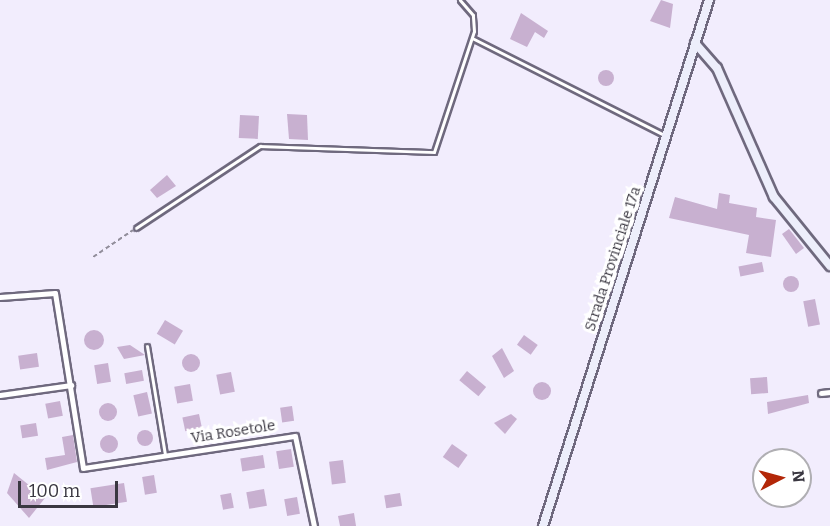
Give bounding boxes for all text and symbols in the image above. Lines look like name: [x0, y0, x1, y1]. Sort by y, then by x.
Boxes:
street label: Strada Provinciale 17a: [581, 184, 645, 334]
street label: Via Rosetole: [190, 416, 276, 448]
north arrow: [752, 448, 812, 508]
scale bar: [21, 469, 122, 507]
text: N: [788, 469, 809, 483]
text: 100 m: [29, 480, 80, 502]

